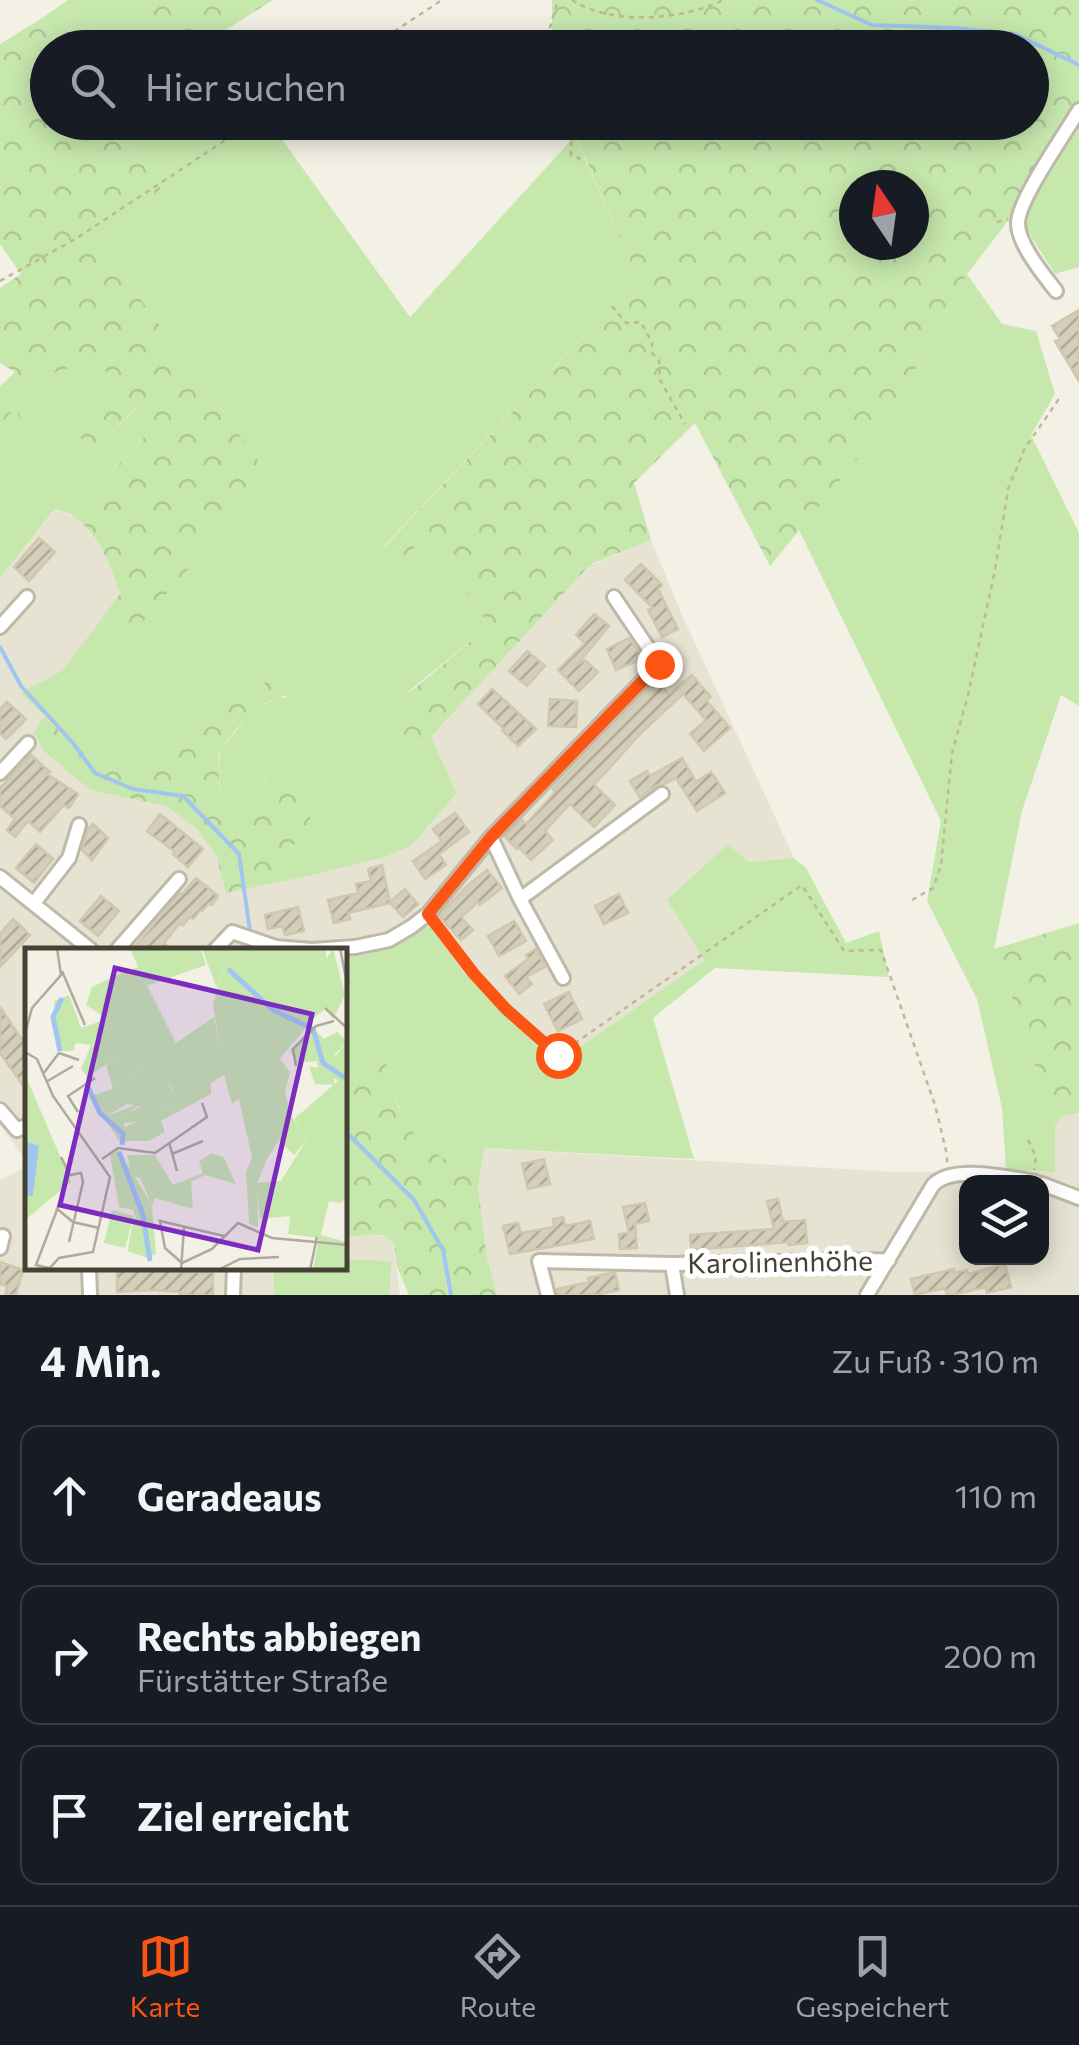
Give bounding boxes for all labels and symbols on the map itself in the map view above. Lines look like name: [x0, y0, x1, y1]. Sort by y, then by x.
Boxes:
north arrow: [839, 170, 929, 260]
route end: [637, 642, 683, 688]
inset map: [25, 948, 348, 1270]
route start: [536, 1033, 582, 1079]
street label: Karolinenhöhe: [687, 1242, 873, 1280]

